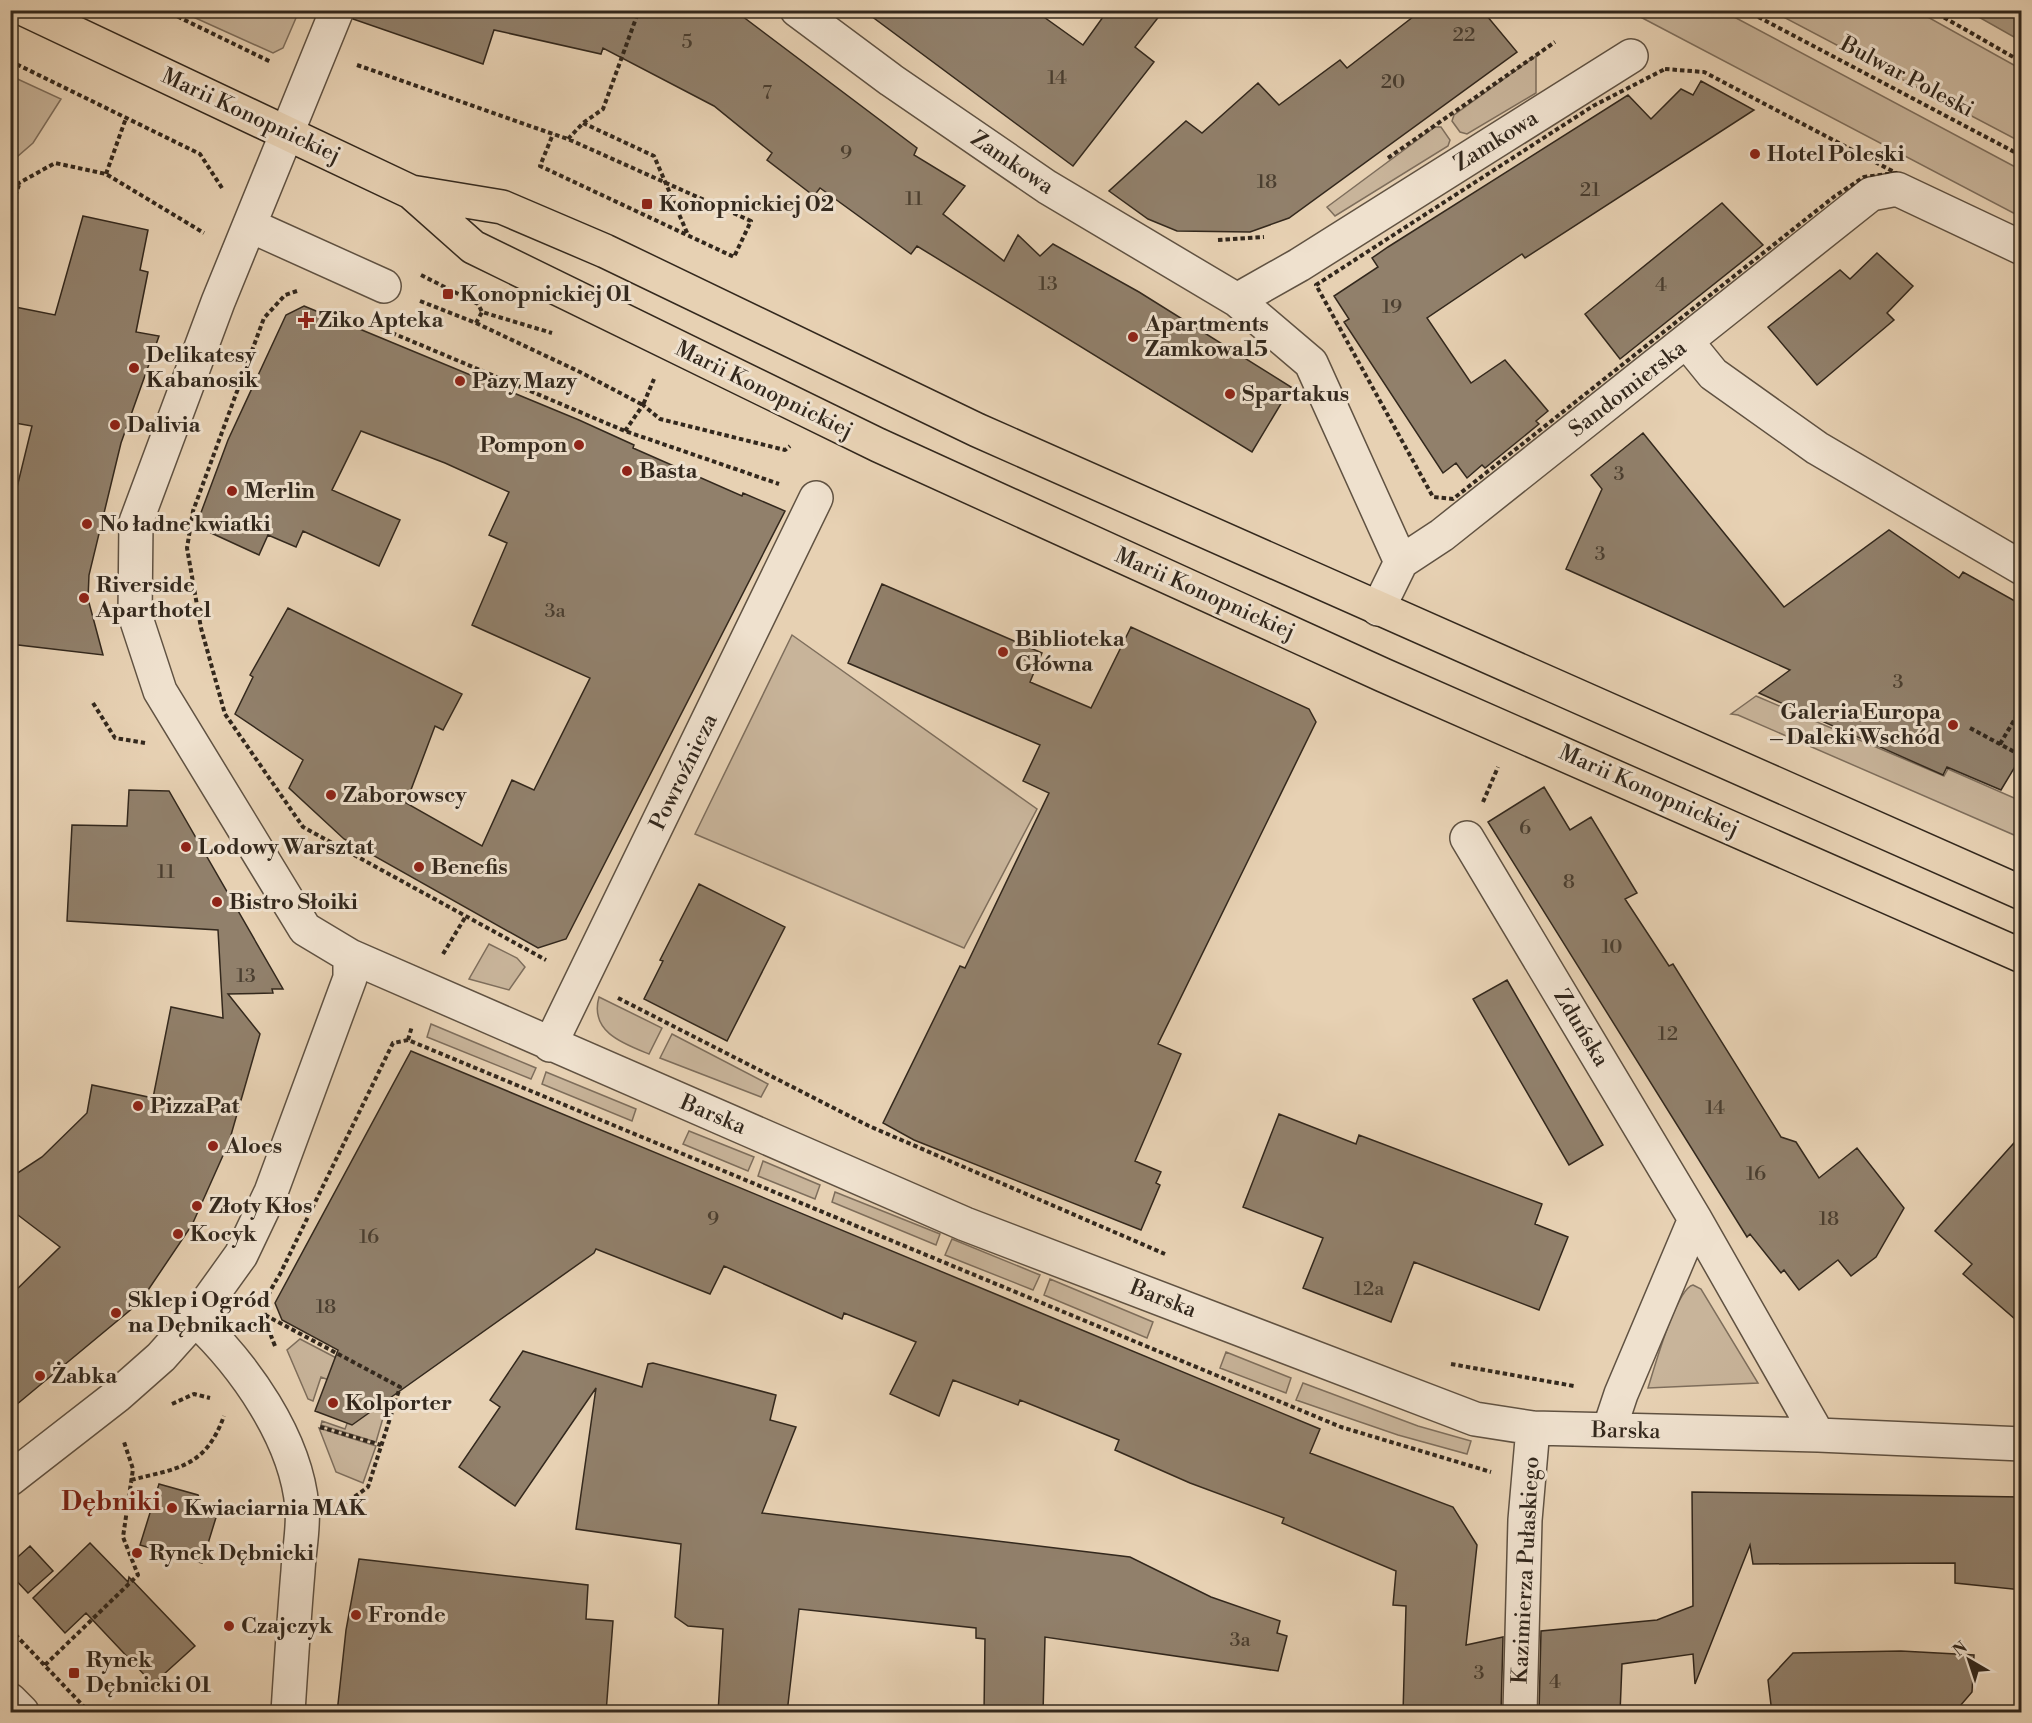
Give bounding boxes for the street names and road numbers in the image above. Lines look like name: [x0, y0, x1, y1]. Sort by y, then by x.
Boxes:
street label: Bulwar Poleski: [1835, 30, 1978, 123]
street label: Marii Konopnickiej: [157, 63, 345, 169]
street label: Zamkowa: [1449, 104, 1544, 177]
street label: Zamkowa: [965, 125, 1059, 201]
street label: Sandomierska: [1564, 334, 1693, 443]
street label: Marii Konopnickiej: [671, 335, 857, 445]
street label: Marii Konopnickiej: [1111, 542, 1299, 646]
street label: Powroźnicza: [644, 709, 724, 835]
street label: Marii Konopnickiej: [1555, 739, 1743, 843]
street label: Zduńska: [1547, 984, 1615, 1072]
street label: Barska: [675, 1089, 751, 1141]
street label: Barska: [1125, 1274, 1201, 1324]
street label: Barska: [1590, 1417, 1662, 1445]
street label: Kazimierza Pułaskiego: [1507, 1455, 1545, 1685]

